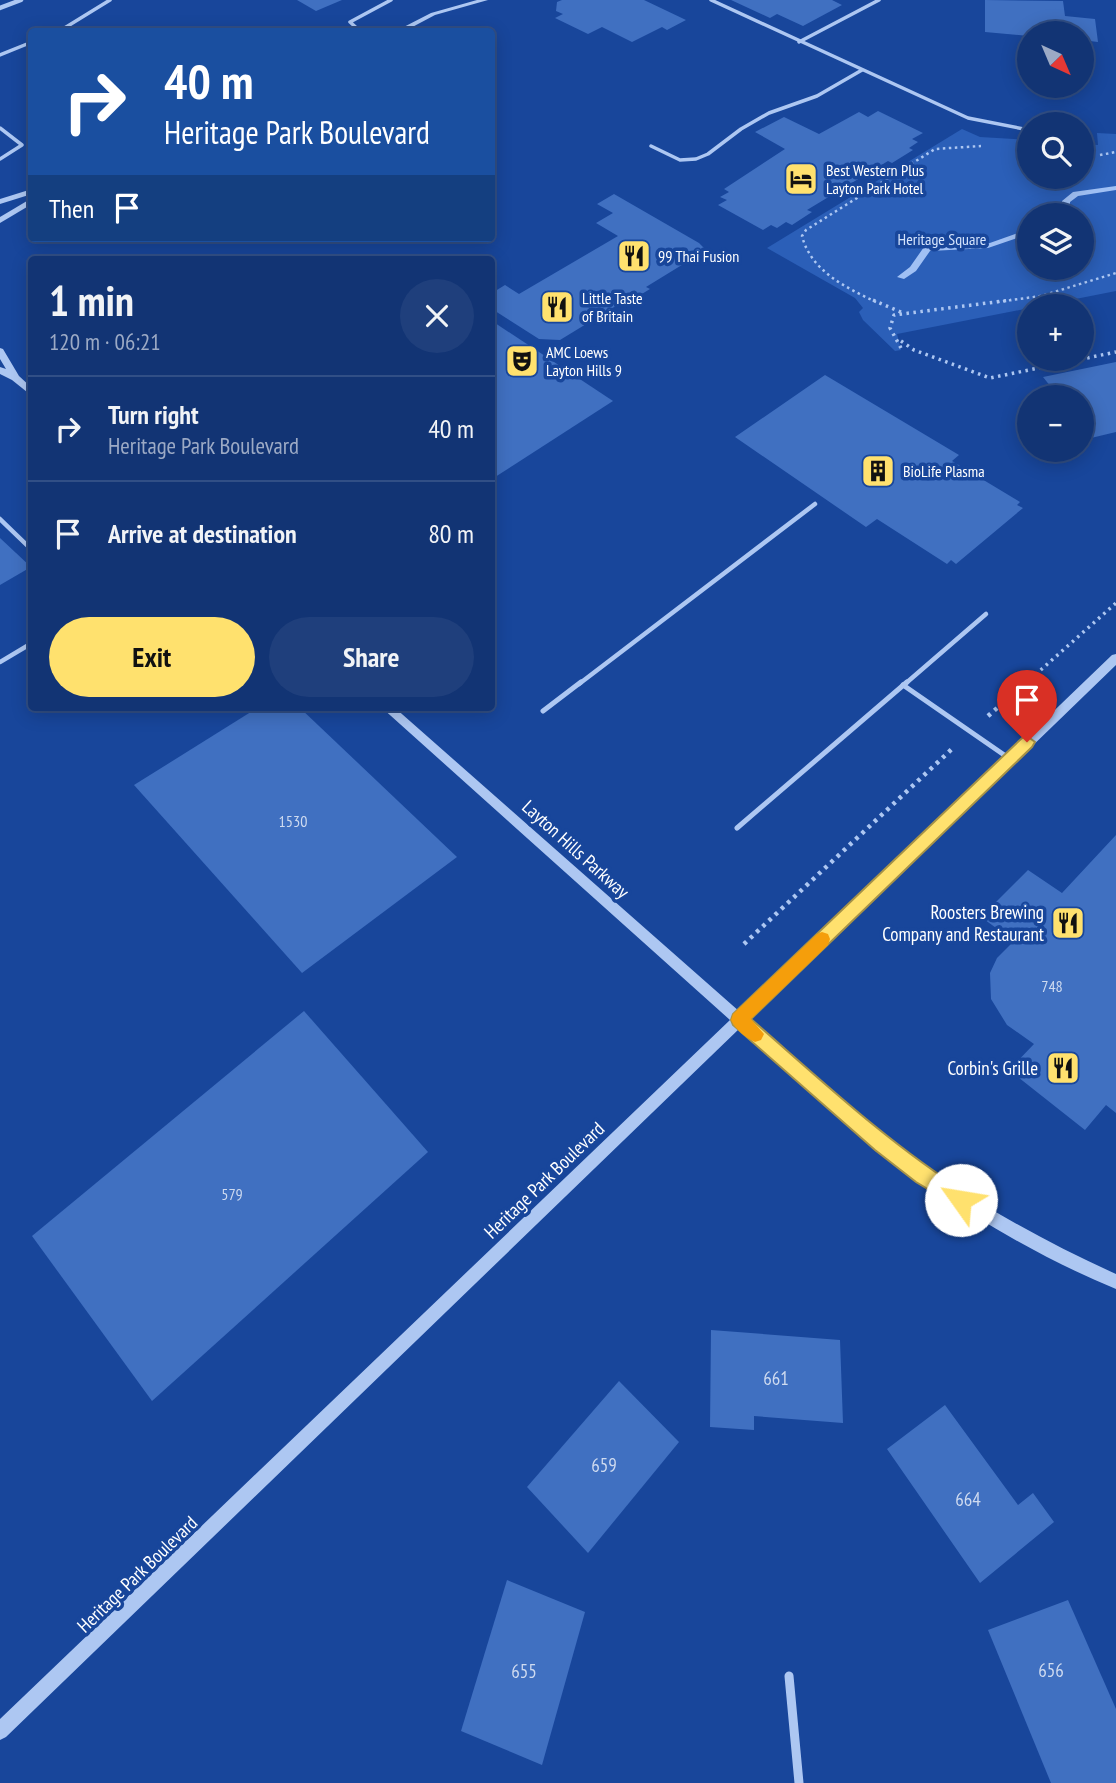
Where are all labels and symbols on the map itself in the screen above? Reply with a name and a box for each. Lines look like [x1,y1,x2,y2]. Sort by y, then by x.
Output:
north arrow [1017,21,1094,98]
hotel icon: Best Western Plus Layton Park Hotel [782,160,820,198]
place label: Best Western Plus Layton Park Hotel [826,160,924,198]
park label: Heritage Square [898,229,986,249]
restaurant icon: 99 Thai Fusion [615,237,653,275]
place label: 99 Thai Fusion [658,246,739,266]
restaurant icon: Little Taste of Britain [538,288,576,326]
place label: Little Taste of Britain [582,288,643,326]
theatre icon: AMC Loews Layton Hills 9 [503,342,541,380]
place label: AMC Loews Layton Hills 9 [546,342,622,380]
building icon: BioLife Plasma [859,452,897,490]
place label: BioLife Plasma [903,461,985,481]
pin [997,670,1057,742]
street label: Layton Hills Parkway [518,795,635,904]
house number: 1530 [279,811,307,831]
place label: Roosters Brewing Company and Restaurant [882,900,1045,946]
restaurant icon: Roosters Brewing Company and Restaurant [1049,904,1087,942]
house number: 748 [1041,976,1063,996]
restaurant icon: Corbin's Grille [1044,1049,1082,1087]
place label: Corbin's Grille [947,1056,1038,1080]
street label: Heritage Park Boulevard [479,1117,609,1243]
position arrow [924,1163,998,1237]
house number: 579 [221,1184,243,1204]
house number: 661 [763,1366,789,1390]
house number: 659 [591,1453,617,1477]
house number: 664 [955,1487,981,1511]
street label: Heritage Park Boulevard [72,1511,202,1637]
house number: 656 [1038,1658,1064,1682]
house number: 655 [511,1659,537,1683]

